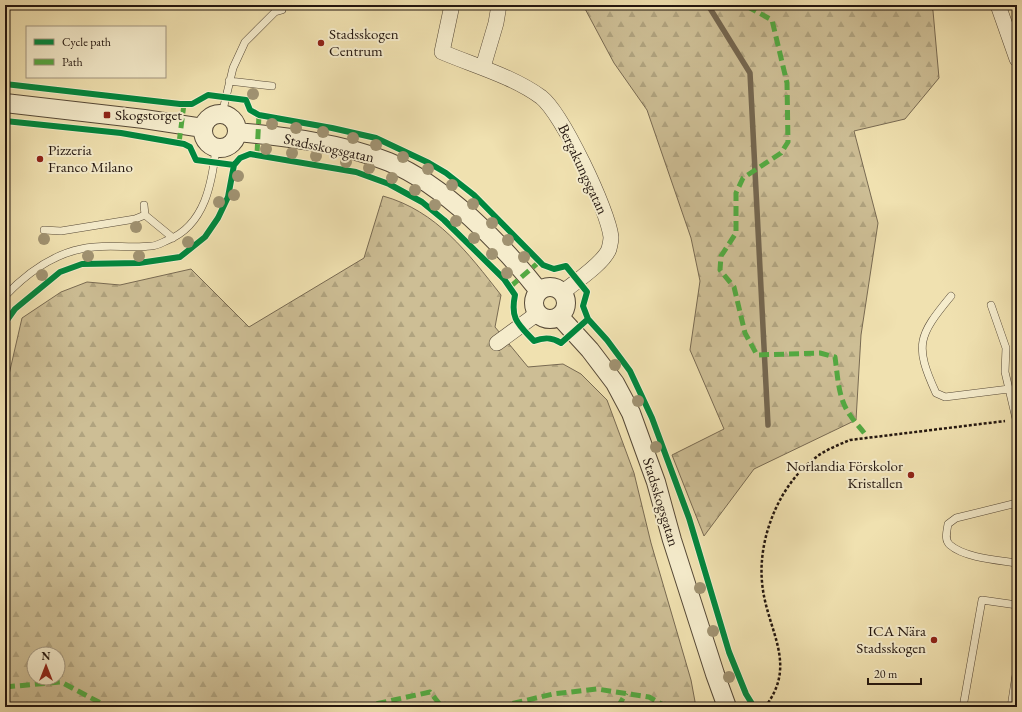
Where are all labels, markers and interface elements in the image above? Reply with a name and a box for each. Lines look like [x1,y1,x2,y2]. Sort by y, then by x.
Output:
place label: Stadsskogen Centrum [329,24,399,60]
legend [26,26,166,78]
text: Cycle path [62,34,111,50]
marker: Stadsskogen Centrum [316,38,326,48]
text: Path [62,54,83,70]
place label: Skogstorget [115,105,182,124]
marker: Skogstorget [102,110,112,120]
street label: Bergakungsgatan [554,121,613,217]
street label: Stadsskogsgatan [282,129,376,166]
place label: Pizzeria Franco Milano [48,140,133,176]
marker: Pizzeria Franco Milano [35,154,45,164]
street label: Stadsskogsgatan [639,455,684,549]
place label: Norlandia Förskolor Kristallen [786,456,903,492]
marker: Norlandia Förskolor Kristallen [906,470,916,480]
place label: ICA Nära Stadsskogen [856,621,926,657]
marker: ICA Nära Stadsskogen [929,635,939,645]
north arrow [26,646,66,686]
text: N [42,649,51,663]
scale bar [868,660,921,686]
text: 20 m [874,666,898,682]

